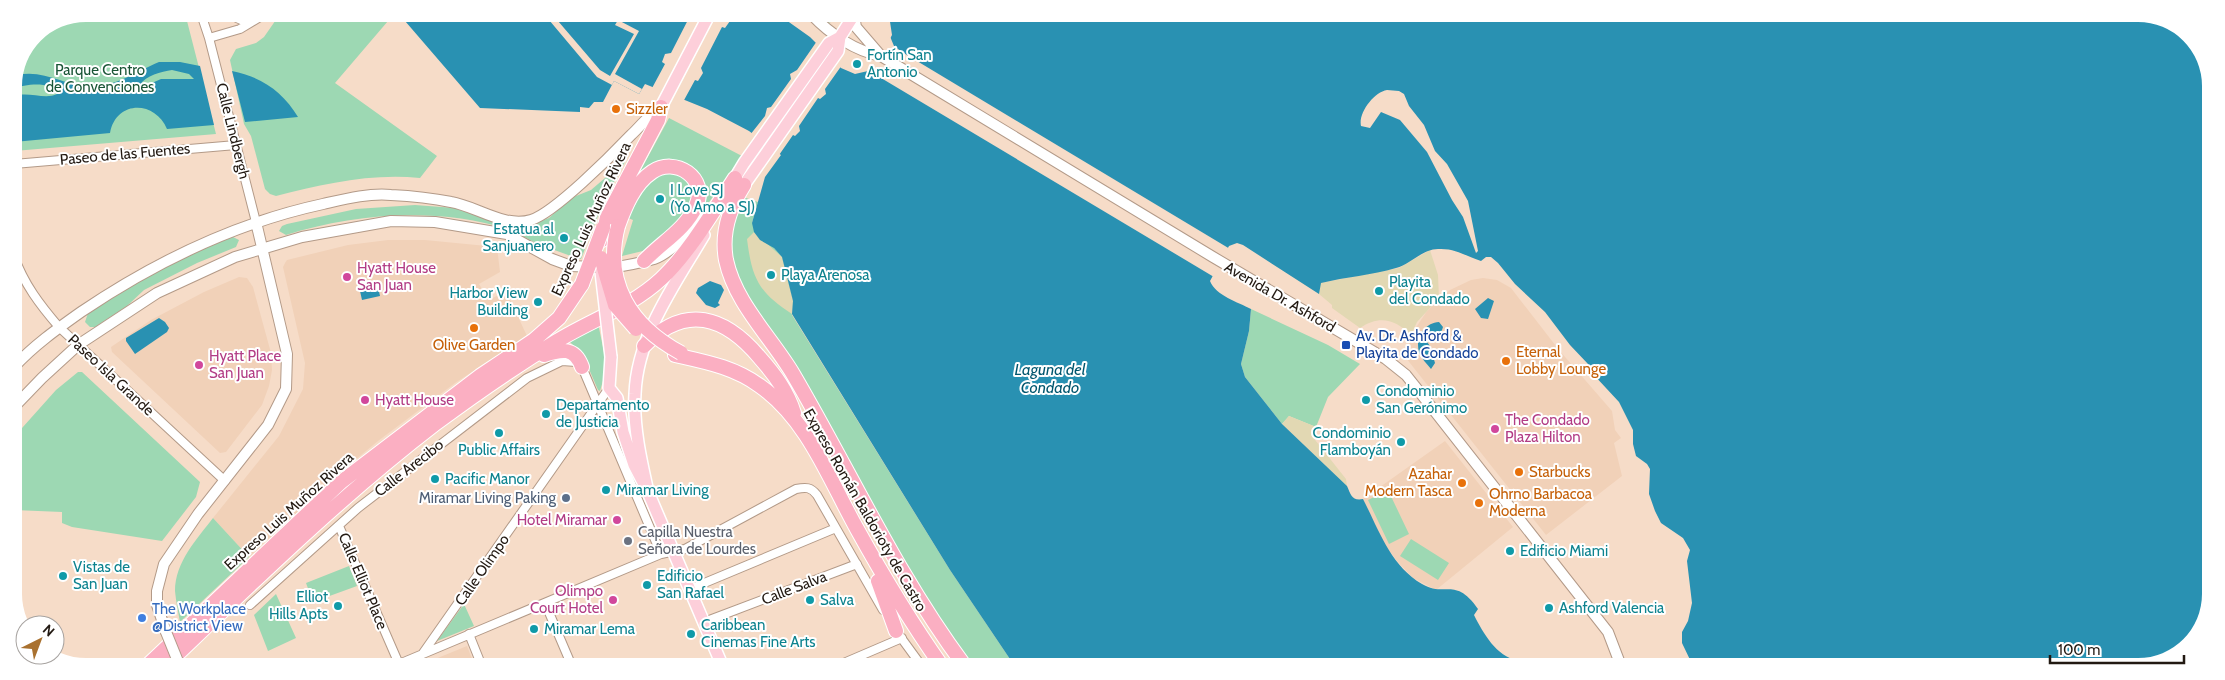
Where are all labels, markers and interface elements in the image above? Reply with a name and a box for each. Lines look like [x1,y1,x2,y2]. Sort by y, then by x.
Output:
place label: Fortín San Antonio [867,46,932,81]
marker: Fortín San Antonio [851,58,863,70]
park label: Parque Centro de Convenciones [46,61,154,96]
street label: Calle Lindbergh [212,81,254,181]
place label: Sizzler [626,100,668,118]
marker: Sizzler [610,103,622,115]
street label: Paseo de las Fuentes [59,139,191,169]
street label: Expreso Luis Muñoz Rivera [547,139,635,299]
place label: I Love SJ (Yo Amo a SJ) [670,181,755,216]
marker: I Love SJ (Yo Amo a SJ) [654,193,666,205]
place label: Estatua al Sanjuanero [483,220,554,255]
marker: Estatua al Sanjuanero [558,232,570,244]
street label: Avenida Dr. Ashford [1221,258,1339,336]
place label: Hyatt House San Juan [357,259,436,294]
place label: Playa Arenosa [781,266,870,284]
marker: Playa Arenosa [765,269,777,281]
marker: Hyatt House San Juan [341,271,353,283]
place label: Playita del Condado [1389,273,1470,308]
place label: Harbor View Building [449,284,529,319]
marker: Playita del Condado [1373,285,1385,297]
marker: Harbor View Building [532,296,544,308]
marker: Olive Garden [468,322,480,334]
place label: Av. Dr. Ashford & Playita de Condado [1356,327,1478,362]
street label: Paseo Isla Grande [64,330,158,420]
place label: Olive Garden [433,336,515,354]
marker: Av. Dr. Ashford & Playita de Condado [1340,339,1352,351]
place label: Eternal Lobby Lounge [1516,343,1606,378]
place label: Hyatt Place San Juan [209,347,281,382]
marker: Eternal Lobby Lounge [1500,355,1512,367]
marker: Hyatt Place San Juan [193,359,205,371]
water label: Laguna del Condado [1015,360,1086,397]
place label: Condominio San Gerónimo [1376,382,1467,417]
place label: Hyatt House [375,391,454,409]
marker: Hyatt House [359,394,371,406]
marker: Condominio San Gerónimo [1360,394,1372,406]
place label: Departamento de Justicia [556,396,649,431]
street label: Expreso Román Baldorioty de Castro [799,405,931,615]
marker: Departamento de Justicia [540,408,552,420]
place label: The Condado Plaza Hilton [1505,411,1590,446]
marker: The Condado Plaza Hilton [1489,423,1501,435]
place label: Condominio Flamboyán [1313,424,1391,459]
marker: Public Affairs [493,427,505,439]
street label: Calle Arecibo [371,436,447,500]
marker: Condominio Flamboyán [1395,436,1407,448]
place label: Public Affairs [458,441,540,459]
street label: Expreso Luis Muñoz Rivera [221,448,358,574]
place label: Starbucks [1529,463,1590,481]
place label: Azahar Modern Tasca [1365,465,1453,500]
marker: Starbucks [1513,466,1525,478]
place label: Pacific Manor [445,470,530,488]
marker: Pacific Manor [429,473,441,485]
marker: Azahar Modern Tasca [1456,477,1468,489]
place label: Miramar Living [616,481,709,499]
marker: Miramar Living [600,484,612,496]
place label: Ohrno Barbacoa Moderna [1489,485,1593,520]
place label: Miramar Living Paking [419,489,557,507]
marker: Miramar Living Paking [560,492,572,504]
marker: Ohrno Barbacoa Moderna [1473,497,1485,509]
place label: Hotel Miramar [517,511,607,529]
marker: Hotel Miramar [611,514,623,526]
place label: Capilla Nuestra Señora de Lourdes [638,523,756,558]
street label: Calle Elliot Place [335,530,392,632]
street label: Calle Olimpo [451,531,513,609]
marker: Capilla Nuestra Señora de Lourdes [622,535,634,547]
place label: Edificio Miami [1520,542,1608,560]
marker: Edificio Miami [1504,545,1516,557]
place label: Vistas de San Juan [73,558,130,593]
place label: Edificio San Rafael [657,567,725,602]
street label: Calle Salva [759,567,830,609]
marker: Vistas de San Juan [57,570,69,582]
marker: Edificio San Rafael [641,579,653,591]
place label: Olimpo Court Hotel [530,582,603,617]
place label: Elliot Hills Apts [269,588,328,623]
place label: Salva [820,591,855,609]
marker: Olimpo Court Hotel [607,594,619,606]
marker: Salva [804,594,816,606]
place label: Ashford Valencia [1559,599,1665,617]
place label: The Workplace @District View [152,600,246,635]
marker: Elliot Hills Apts [332,600,344,612]
marker: Ashford Valencia [1543,602,1555,614]
marker: The Workplace @District View [136,612,148,624]
north arrow [15,615,65,665]
place label: Caribbean Cinemas Fine Arts [701,616,816,651]
text: N [39,620,58,640]
place label: Miramar Lema [544,620,636,638]
marker: Miramar Lema [528,623,540,635]
marker: Caribbean Cinemas Fine Arts [685,628,697,640]
scale bar [2050,632,2184,664]
text: 100 m [2058,641,2100,659]

